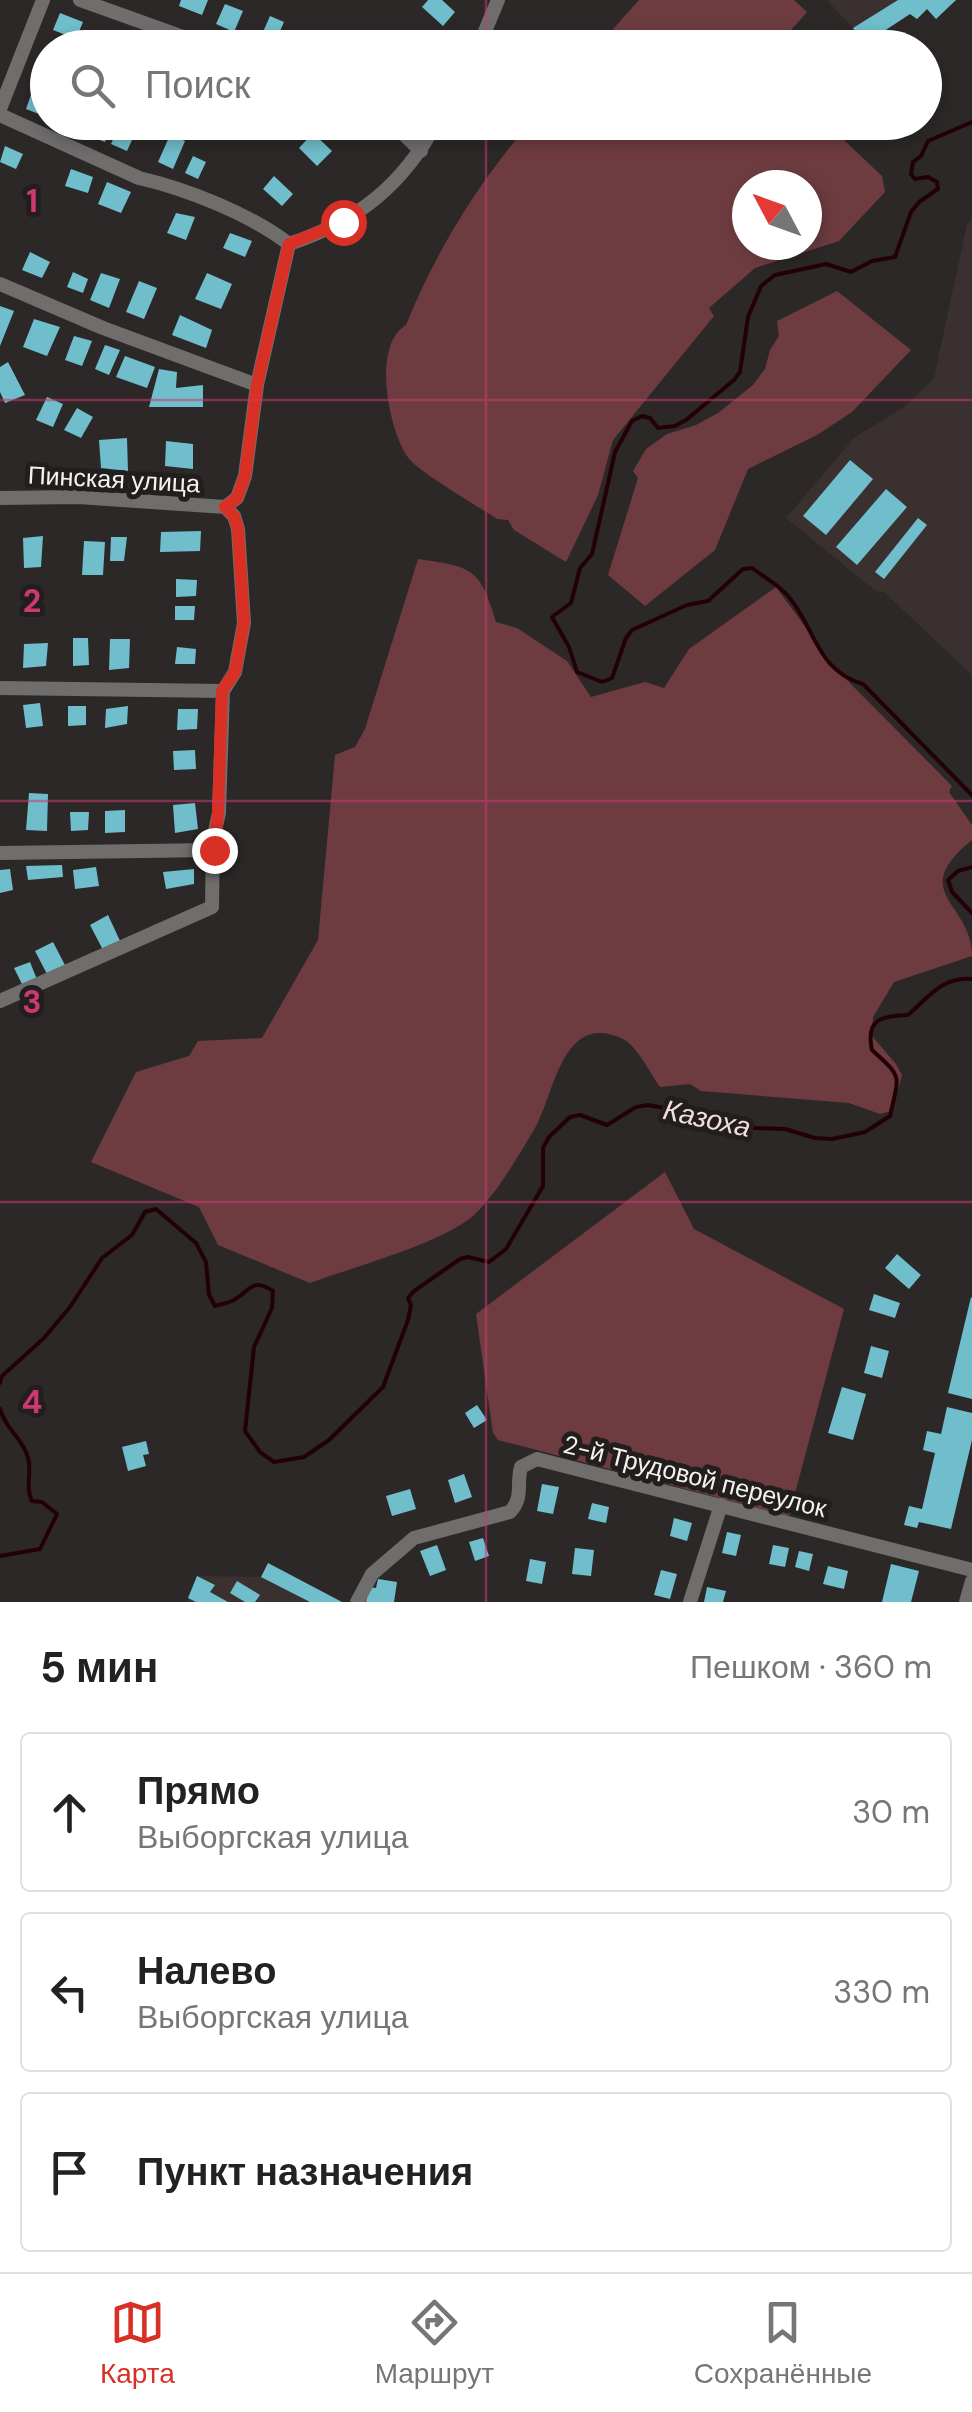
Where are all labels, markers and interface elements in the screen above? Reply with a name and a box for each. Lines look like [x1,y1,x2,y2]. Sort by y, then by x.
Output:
search box [30,30,942,140]
icon: search [65,58,120,113]
text: Поиск [145,60,250,110]
north arrow [732,170,822,260]
text: 1 [26,180,38,222]
route start [321,200,367,246]
street label: Пинская улица [27,459,201,500]
text: 2 [23,580,41,622]
route end [192,828,238,874]
text: 3 [22,981,42,1023]
water label: Казоха [660,1091,754,1146]
text: 4 [22,1381,42,1423]
street label: 2-й Трудовой переулок [560,1428,831,1525]
text: 5 мин [40,1640,158,1695]
text: Пешком · 360 m [690,1646,932,1688]
text: Прямо [137,1766,260,1816]
icon: ahead [42,1785,97,1840]
text: 30 m [852,1791,930,1833]
text: Выборгская улица [137,1816,409,1858]
text: Налево [137,1946,276,1996]
icon: left [42,1965,97,2020]
text: 330 m [833,1971,930,2013]
text: Выборгская улица [137,1996,409,2038]
icon: arrive [42,2145,97,2200]
text: Пункт назначения [137,2147,473,2197]
tab: Карта [100,2295,175,2392]
tab: Маршрут [375,2295,494,2392]
tab: Сохранённые [694,2295,872,2392]

